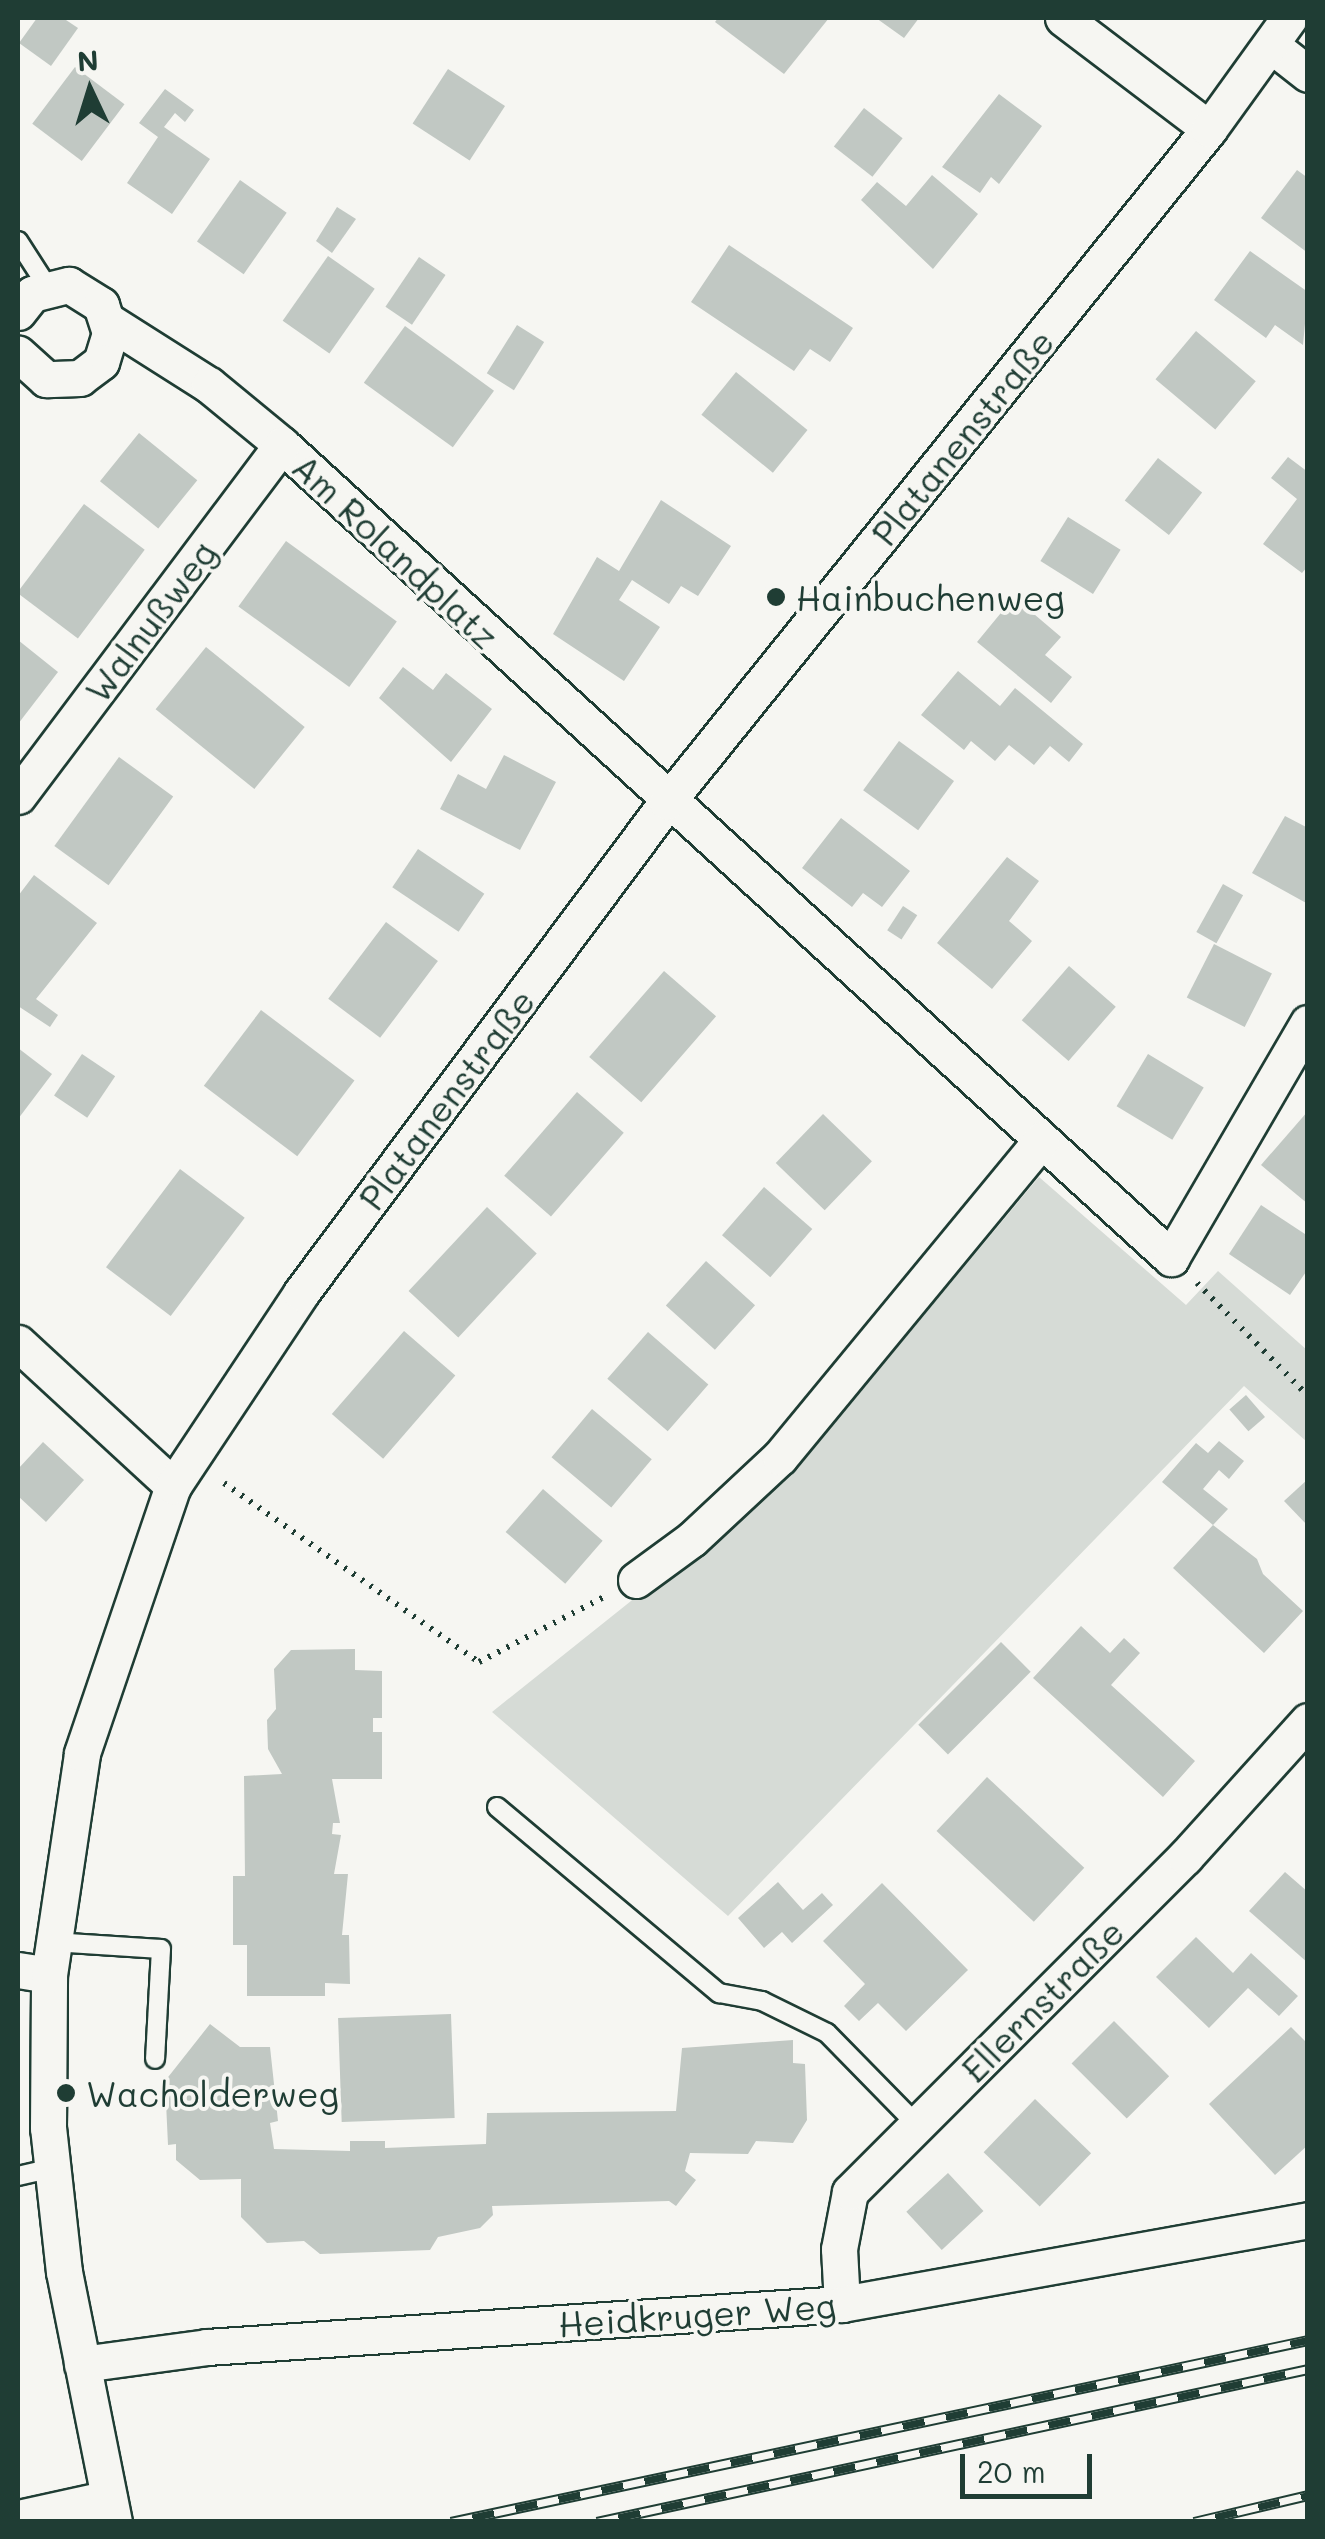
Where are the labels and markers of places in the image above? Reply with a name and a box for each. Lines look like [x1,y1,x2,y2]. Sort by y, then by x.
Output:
place label: Hainbuchenweg [796,576,1065,618]
marker: Hainbuchenweg [765,586,787,608]
place label: Wacholderweg [86,2072,339,2114]
marker: Wacholderweg [55,2082,77,2104]

